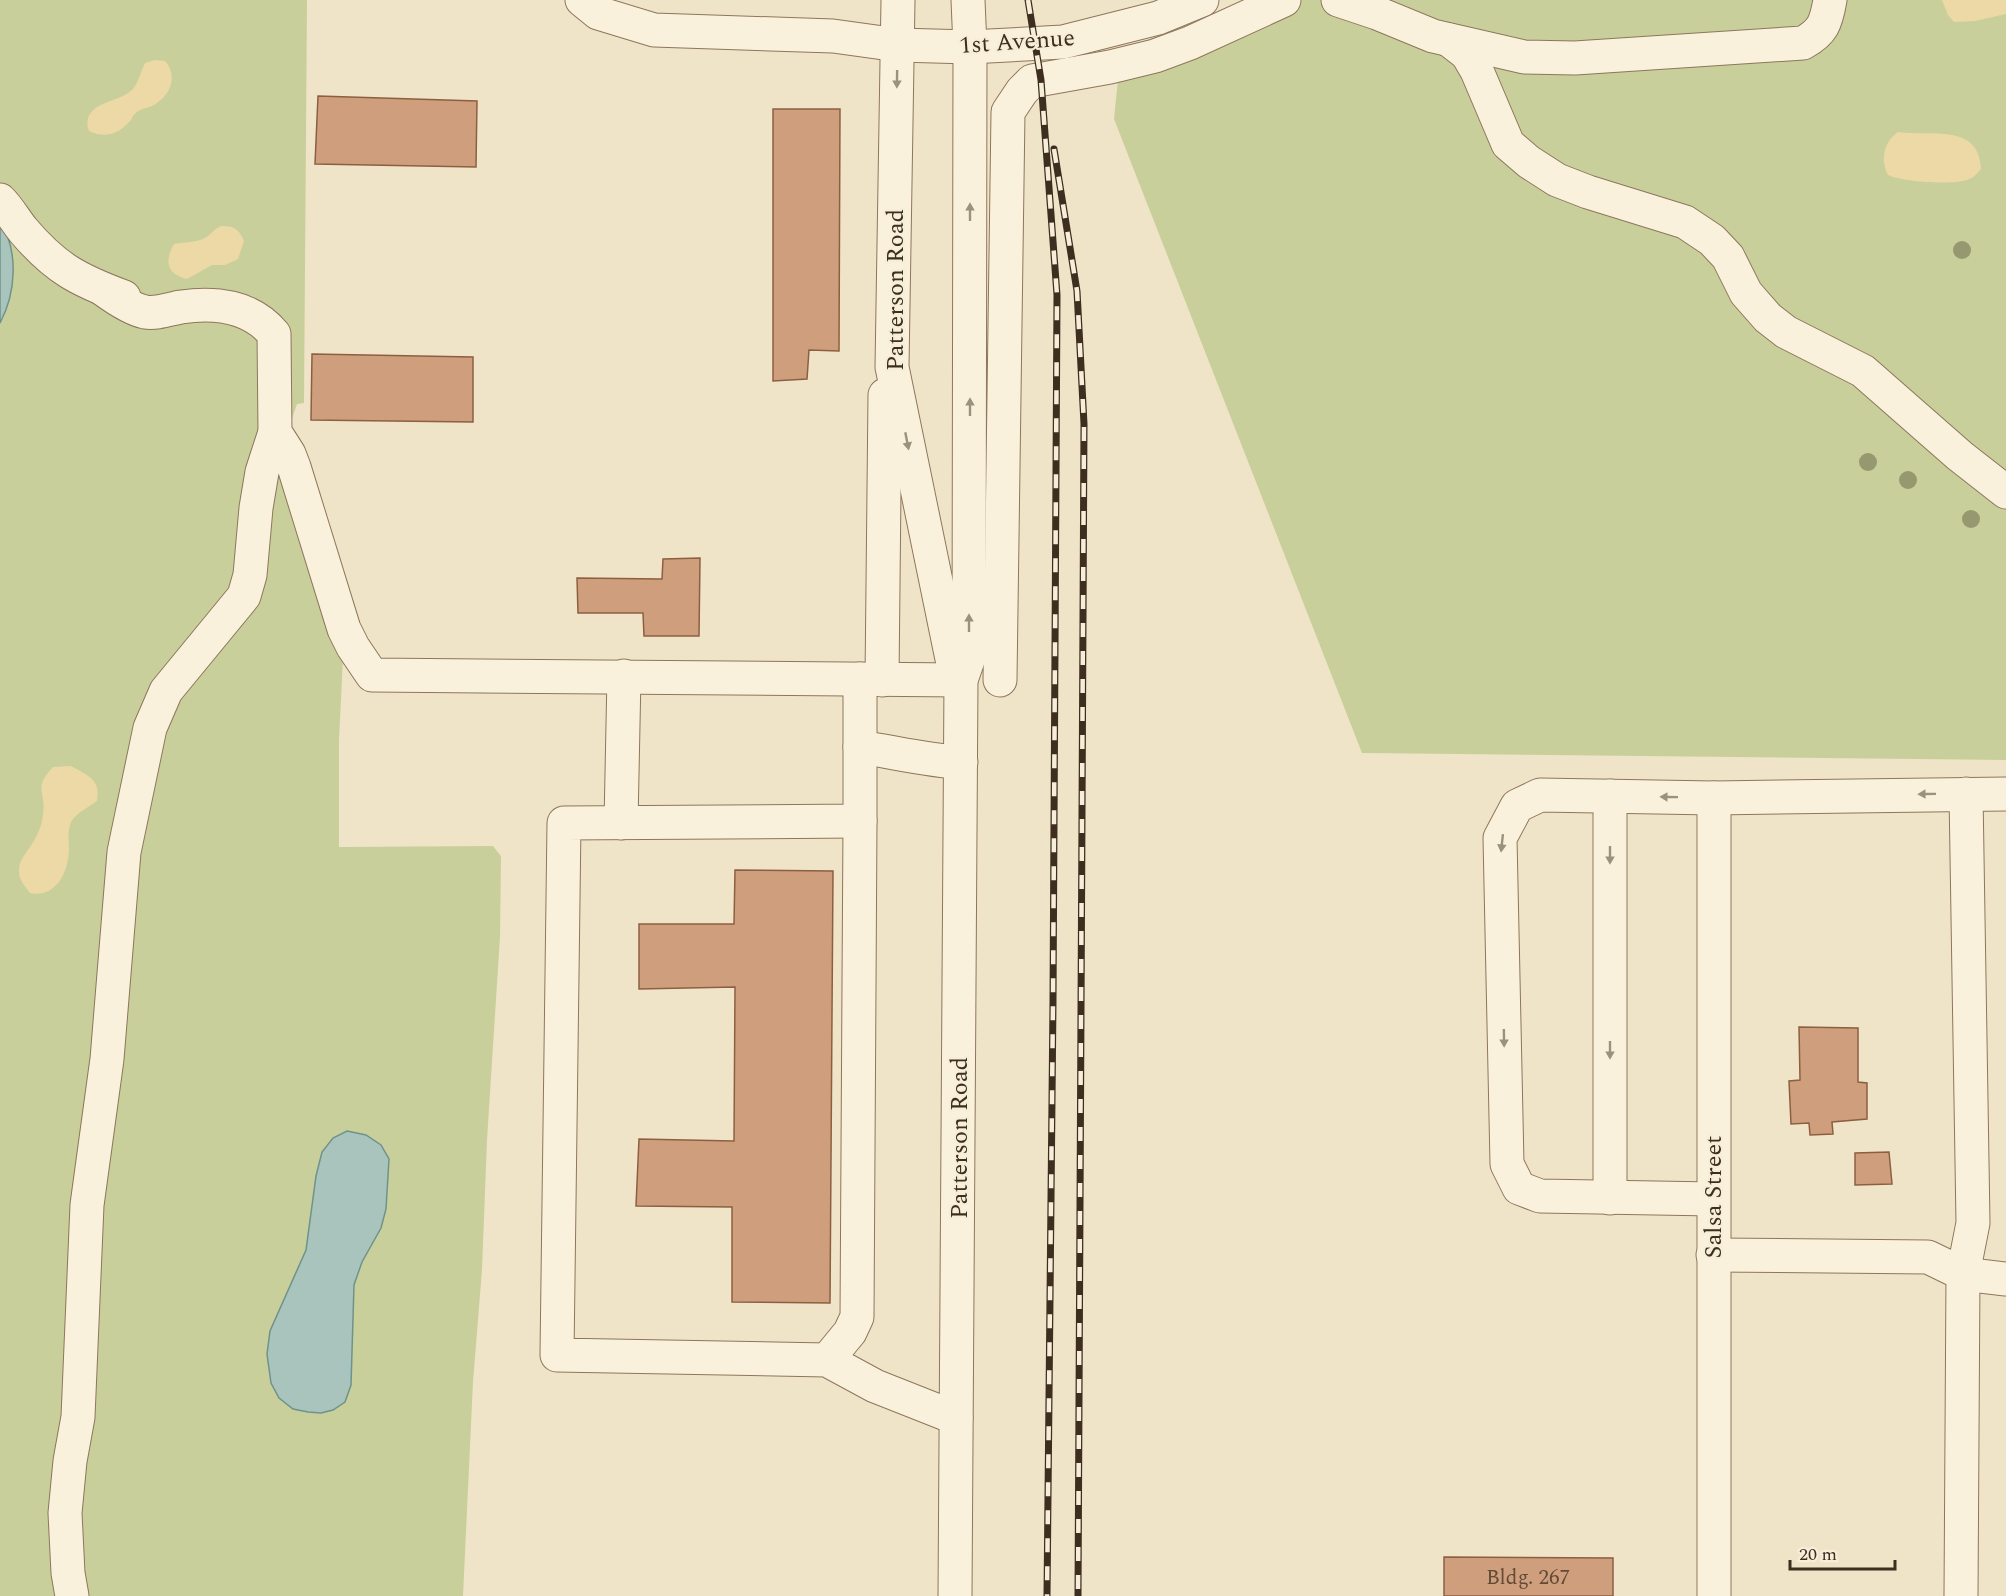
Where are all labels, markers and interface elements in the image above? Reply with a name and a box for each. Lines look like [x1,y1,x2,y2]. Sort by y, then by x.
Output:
street label: 1st Avenue [958,20,1076,64]
one-way arrow [892,70,902,89]
one-way arrow [965,202,975,221]
street label: Patterson Road [878,209,914,371]
one-way arrow [965,397,975,416]
one-way arrow [903,432,912,451]
one-way arrow [964,613,974,632]
one-way arrow [1917,790,1936,799]
one-way arrow [1659,792,1678,802]
one-way arrow [1497,834,1507,853]
one-way arrow [1605,845,1615,864]
one-way arrow [1500,1029,1509,1048]
one-way arrow [1605,1040,1615,1059]
street label: Patterson Road [942,1057,978,1219]
street label: Salsa Street [1696,1136,1732,1258]
scale bar [1790,1533,1895,1571]
text: 20 m [1799,1541,1837,1568]
house number: Bldg. 267 [1486,1562,1570,1594]

